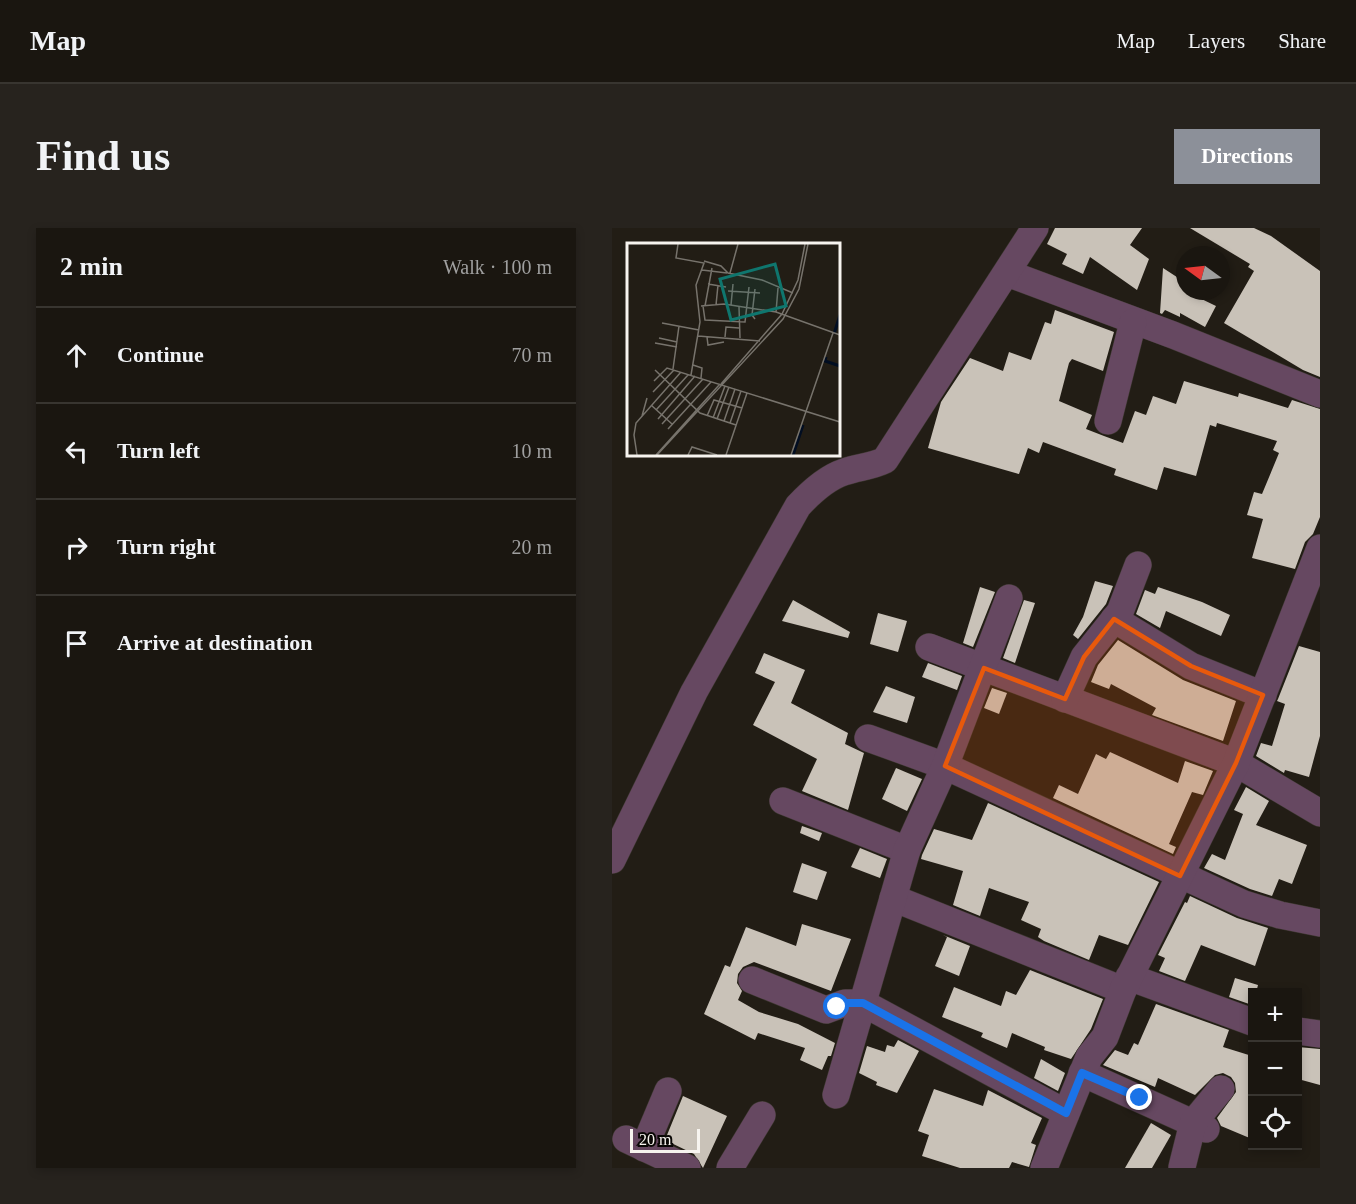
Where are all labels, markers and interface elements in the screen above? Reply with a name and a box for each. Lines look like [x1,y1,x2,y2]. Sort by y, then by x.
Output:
text: Map [30,25,86,56]
text: Map [1117,29,1155,53]
text: Layers [1188,29,1245,53]
text: Share [1278,29,1326,53]
button: Directions [1174,129,1320,184]
text: Find us [36,133,170,179]
inset map [627,243,840,456]
north arrow [1176,246,1230,300]
text: 2 min [60,252,123,281]
text: Walk · 100 m [443,256,552,278]
icon: ahead [60,339,93,372]
text: Continue [117,342,204,367]
text: 70 m [511,344,552,366]
icon: left [60,435,93,468]
text: Turn left [117,438,200,463]
text: 10 m [511,440,552,462]
icon: right [60,531,93,564]
text: Turn right [117,534,216,559]
text: 20 m [511,536,552,558]
icon: arrive [60,627,93,660]
text: Arrive at destination [117,630,313,655]
map controls [1248,988,1302,1150]
button: + [1248,988,1302,1042]
route start [823,993,849,1019]
button: − [1248,1042,1302,1096]
route end [1126,1084,1152,1110]
button: locate [1248,1096,1302,1150]
scale bar [630,1126,700,1154]
text: 20 m [639,1131,671,1148]

